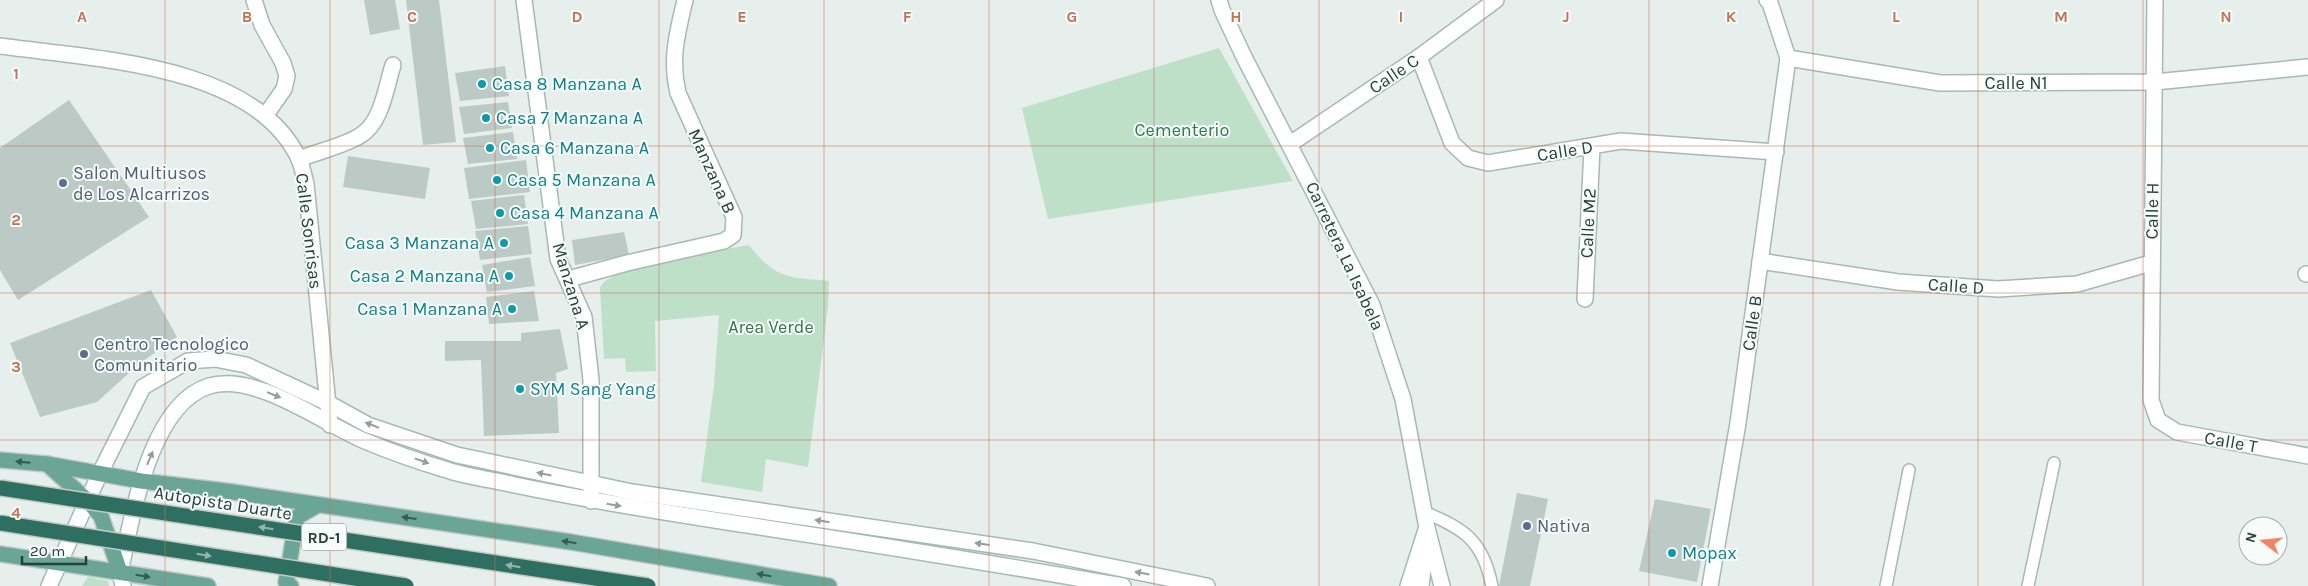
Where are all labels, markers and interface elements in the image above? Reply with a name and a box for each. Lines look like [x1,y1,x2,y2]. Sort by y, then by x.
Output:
text: A [77,7,87,26]
text: B [242,7,252,26]
text: C [407,7,417,26]
text: D [572,7,583,26]
text: E [737,7,747,26]
text: F [903,7,912,26]
text: G [1067,7,1077,26]
text: H [1230,7,1242,26]
text: I [1399,7,1403,26]
text: J [1562,7,1570,26]
text: K [1726,7,1737,26]
text: L [1892,7,1900,26]
text: M [2054,7,2068,26]
text: N [2220,7,2232,26]
street label: Calle C [1365,49,1423,99]
text: 1 [13,64,19,83]
street label: Calle N1 [1985,72,2047,94]
place label: Casa 8 Manzana A [492,73,642,95]
marker: Casa 8 Manzana A [476,78,488,90]
place label: Casa 7 Manzana A [496,107,643,129]
marker: Casa 7 Manzana A [480,112,492,124]
park label: Cementerio [1135,119,1229,141]
street label: Manzana B [684,125,740,217]
street label: Calle D [1535,136,1595,166]
place label: Casa 6 Manzana A [500,137,649,159]
marker: Casa 6 Manzana A [484,142,496,154]
place label: Salon Multiusos de Los Alcarrizos [73,162,210,205]
place label: Casa 5 Manzana A [507,169,656,191]
street label: Calle Sonrisas [291,172,327,290]
marker: Casa 5 Manzana A [491,174,503,186]
marker: Salon Multiusos de Los Alcarrizos [57,177,69,189]
street label: Carretera La Isabela [1301,178,1389,334]
street label: Calle H [2141,183,2163,239]
street label: Calle M2 [1575,187,1601,259]
place label: Casa 4 Manzana A [510,202,659,224]
marker: Casa 4 Manzana A [494,207,506,219]
text: 2 [11,210,21,229]
place label: Casa 3 Manzana A [345,232,494,254]
marker: Casa 3 Manzana A [498,237,510,249]
street label: Manzana A [547,240,595,332]
place label: Casa 2 Manzana A [350,265,499,287]
marker: Casa 2 Manzana A [503,270,515,282]
street label: Calle D [1927,273,1985,299]
street label: Calle B [1737,294,1767,352]
place label: Casa 1 Manzana A [357,298,502,320]
marker: Casa 1 Manzana A [506,303,518,315]
park label: Area Verde [728,316,814,338]
place label: Centro Tecnologico Comunitario [94,333,249,376]
marker: Centro Tecnologico Comunitario [78,348,90,360]
text: 3 [11,357,21,376]
place label: SYM Sang Yang [530,378,656,400]
marker: SYM Sang Yang [514,383,526,395]
one-way arrow [266,392,281,399]
one-way arrow [365,421,379,429]
street label: Calle T [2203,427,2259,457]
one-way arrow [147,451,155,465]
one-way arrow [15,458,31,466]
one-way arrow [414,458,429,465]
one-way arrow [537,470,552,478]
street label: Autopista Duarte [152,481,294,525]
one-way arrow [606,501,622,509]
text: 4 [11,503,21,522]
one-way arrow [400,514,416,522]
place label: Nativa [1537,515,1590,537]
north arrow [2238,516,2288,566]
one-way arrow [813,517,829,525]
marker: Nativa [1521,520,1533,532]
one-way arrow [258,524,274,532]
road number: RD-1 [302,524,346,550]
text: N [2241,530,2261,545]
scale bar [22,534,86,566]
one-way arrow [561,537,577,545]
one-way arrow [974,539,990,547]
text: 20 m [30,542,65,560]
place label: Mopax [1682,542,1737,564]
marker: Mopax [1666,547,1678,559]
one-way arrow [196,551,212,559]
one-way arrow [505,561,521,569]
one-way arrow [1135,569,1150,577]
one-way arrow [756,570,772,578]
one-way arrow [135,572,151,580]

